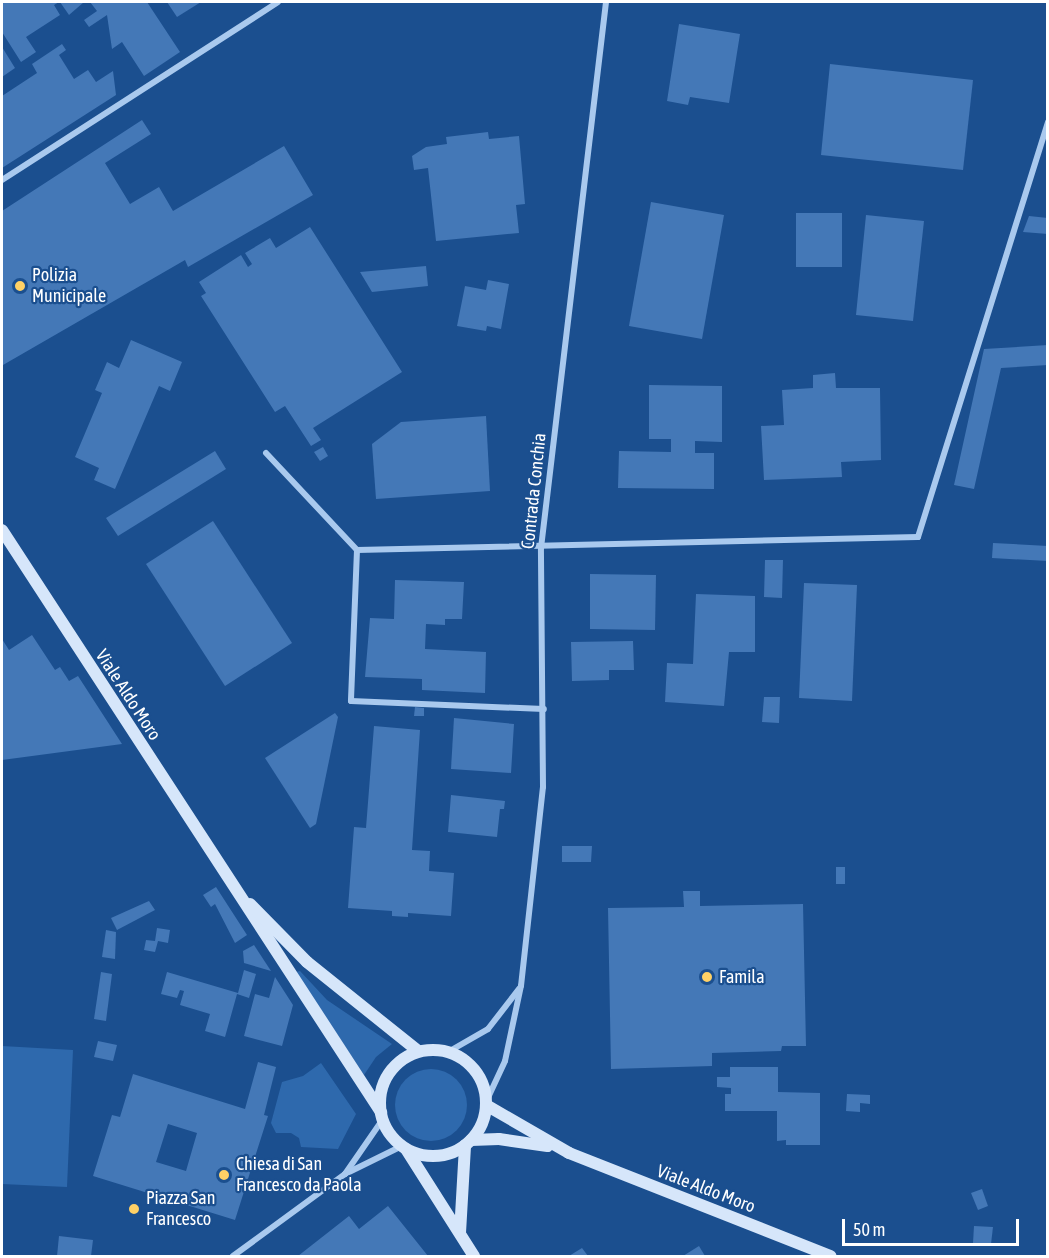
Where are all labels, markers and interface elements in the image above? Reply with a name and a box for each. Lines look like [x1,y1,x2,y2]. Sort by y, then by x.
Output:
place label: Polizia Municipale [32,265,106,308]
marker: Polizia Municipale [13,279,27,293]
street label: Contrada Conchia [517,432,551,550]
street label: Viale Aldo Moro [91,646,165,744]
place label: Famila [719,966,765,988]
marker: Famila [700,970,714,984]
place label: Chiesa di San Francesco da Paola [236,1154,362,1196]
street label: Viale Aldo Moro [654,1160,758,1218]
marker: Chiesa di San Francesco da Paola [217,1168,231,1182]
place label: Piazza San Francesco [146,1188,215,1230]
marker: Piazza San Francesco [127,1202,141,1216]
scale bar [845,1207,1022,1245]
text: 50 m [853,1219,885,1240]

